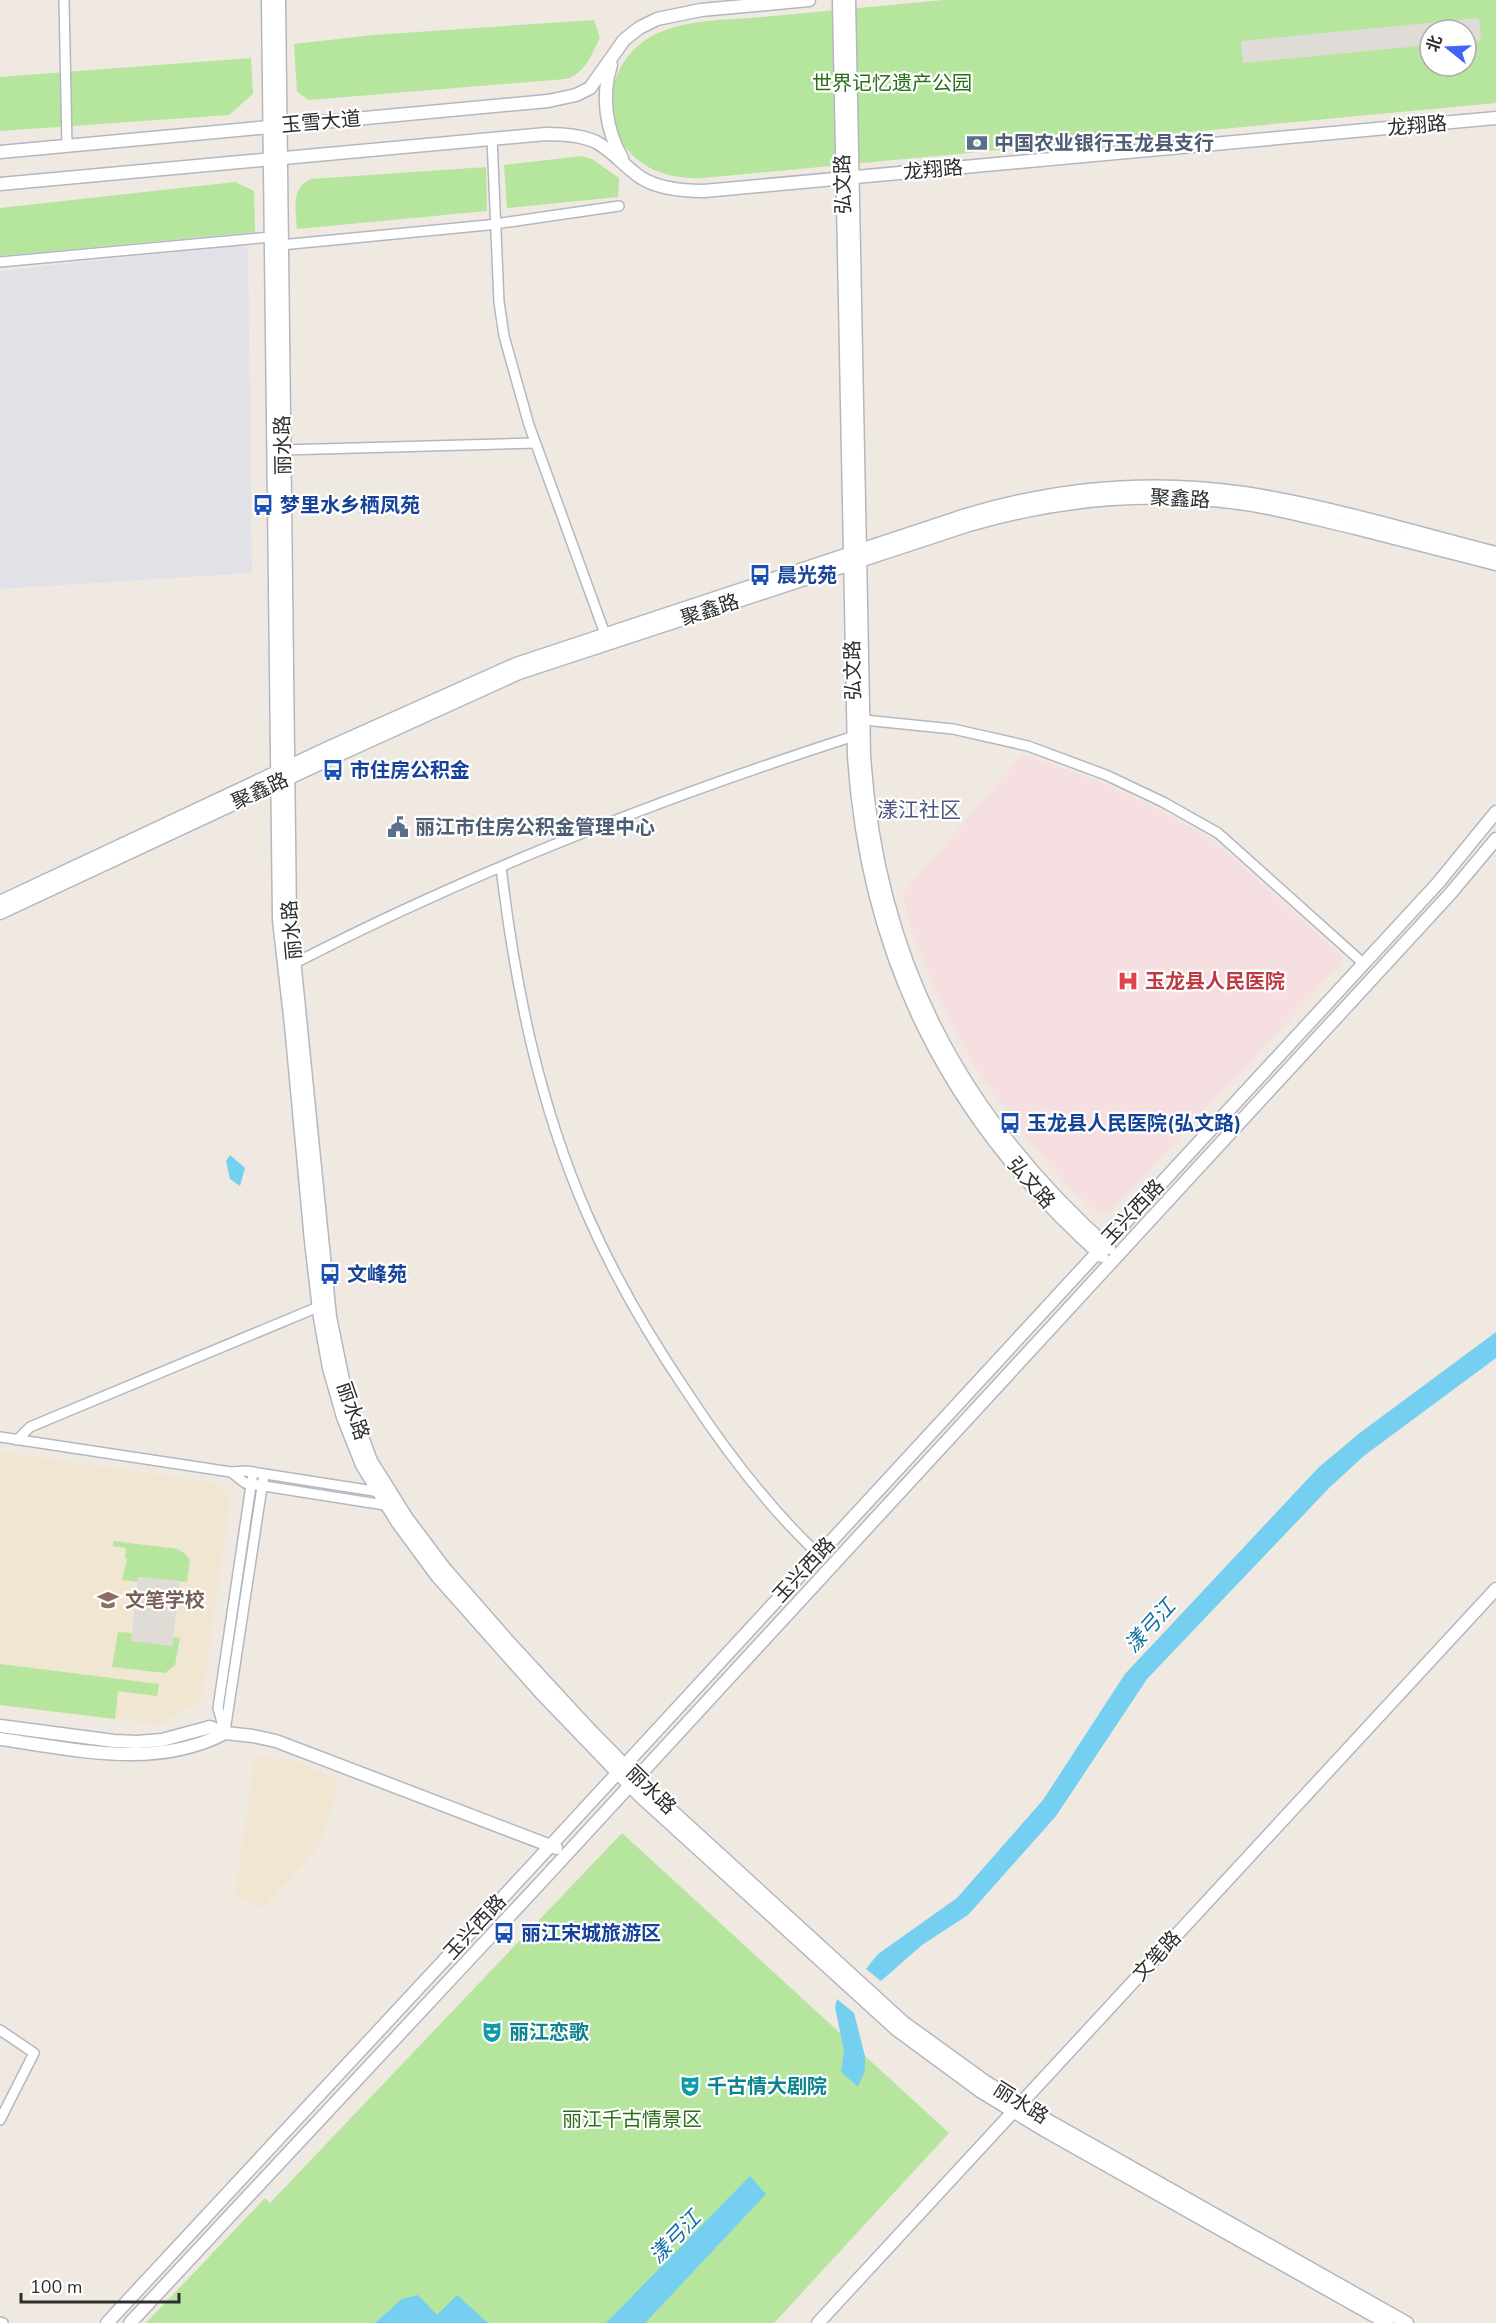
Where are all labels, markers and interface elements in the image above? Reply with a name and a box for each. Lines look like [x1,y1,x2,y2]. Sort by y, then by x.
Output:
north arrow [1418,18,1478,78]
text: 北 [1422,33,1448,55]
park label: 世界记忆遗产公园 [812,70,972,97]
street label: 玉雪大道 [280,105,362,139]
street label: 龙翔路 [1386,110,1448,142]
place label: 中国农业银行玉龙县支行 [994,130,1214,157]
bank icon: 中国农业银行玉龙县支行 [965,131,989,155]
street label: 弘文路 [829,154,857,214]
street label: 龙翔路 [902,154,964,186]
street label: 丽水路 [269,415,297,475]
street label: 聚鑫路 [1149,484,1211,514]
place label: 梦里水乡栖凤苑 [280,492,420,519]
bus stop icon: 梦里水乡栖凤苑 [251,493,275,517]
place label: 晨光苑 [777,562,837,589]
bus stop icon: 晨光苑 [748,563,772,587]
street label: 聚鑫路 [677,588,743,632]
street label: 弘文路 [839,640,867,700]
place label: 市住房公积金 [350,757,470,784]
bus stop icon: 市住房公积金 [321,758,345,782]
street label: 聚鑫路 [227,766,293,816]
district label: 漾江社区 [877,796,961,824]
place label: 丽江市住房公积金管理中心 [415,814,655,841]
public building icon: 丽江市住房公积金管理中心 [386,815,410,839]
street label: 丽水路 [276,899,308,961]
place label: 玉龙县人民医院 [1145,968,1285,995]
hospital icon: 玉龙县人民医院 [1116,969,1140,993]
place label: 玉龙县人民医院(弘文路) [1027,1110,1241,1137]
bus stop icon: 玉龙县人民医院(弘文路) [998,1111,1022,1135]
street label: 弘文路 [1001,1152,1061,1214]
street label: 玉兴西路 [1096,1174,1170,1250]
place label: 文峰苑 [347,1261,407,1288]
bus stop icon: 文峰苑 [318,1262,342,1286]
street label: 丽水路 [330,1378,376,1444]
street label: 玉兴西路 [767,1532,841,1608]
place label: 文笔学校 [125,1587,205,1614]
school or university icon: 文笔学校 [96,1588,120,1612]
water label: 漾弓江 [1119,1592,1183,1659]
street label: 丽水路 [620,1759,682,1821]
street label: 玉兴西路 [438,1889,512,1965]
place label: 丽江宋城旅游区 [521,1920,661,1947]
bus stop icon: 丽江宋城旅游区 [492,1921,516,1945]
street label: 文笔路 [1127,1925,1187,1987]
place label: 丽江恋歌 [509,2019,589,2046]
theatre icon: 丽江恋歌 [480,2020,504,2044]
place label: 千古情大剧院 [707,2073,827,2100]
theatre icon: 千古情大剧院 [678,2074,702,2098]
street label: 丽水路 [988,2076,1054,2130]
park label: 丽江千古情景区 [562,2106,702,2133]
water label: 漾弓江 [643,2203,708,2269]
scale bar [21,2266,178,2304]
text: 100 m [30,2275,82,2299]

